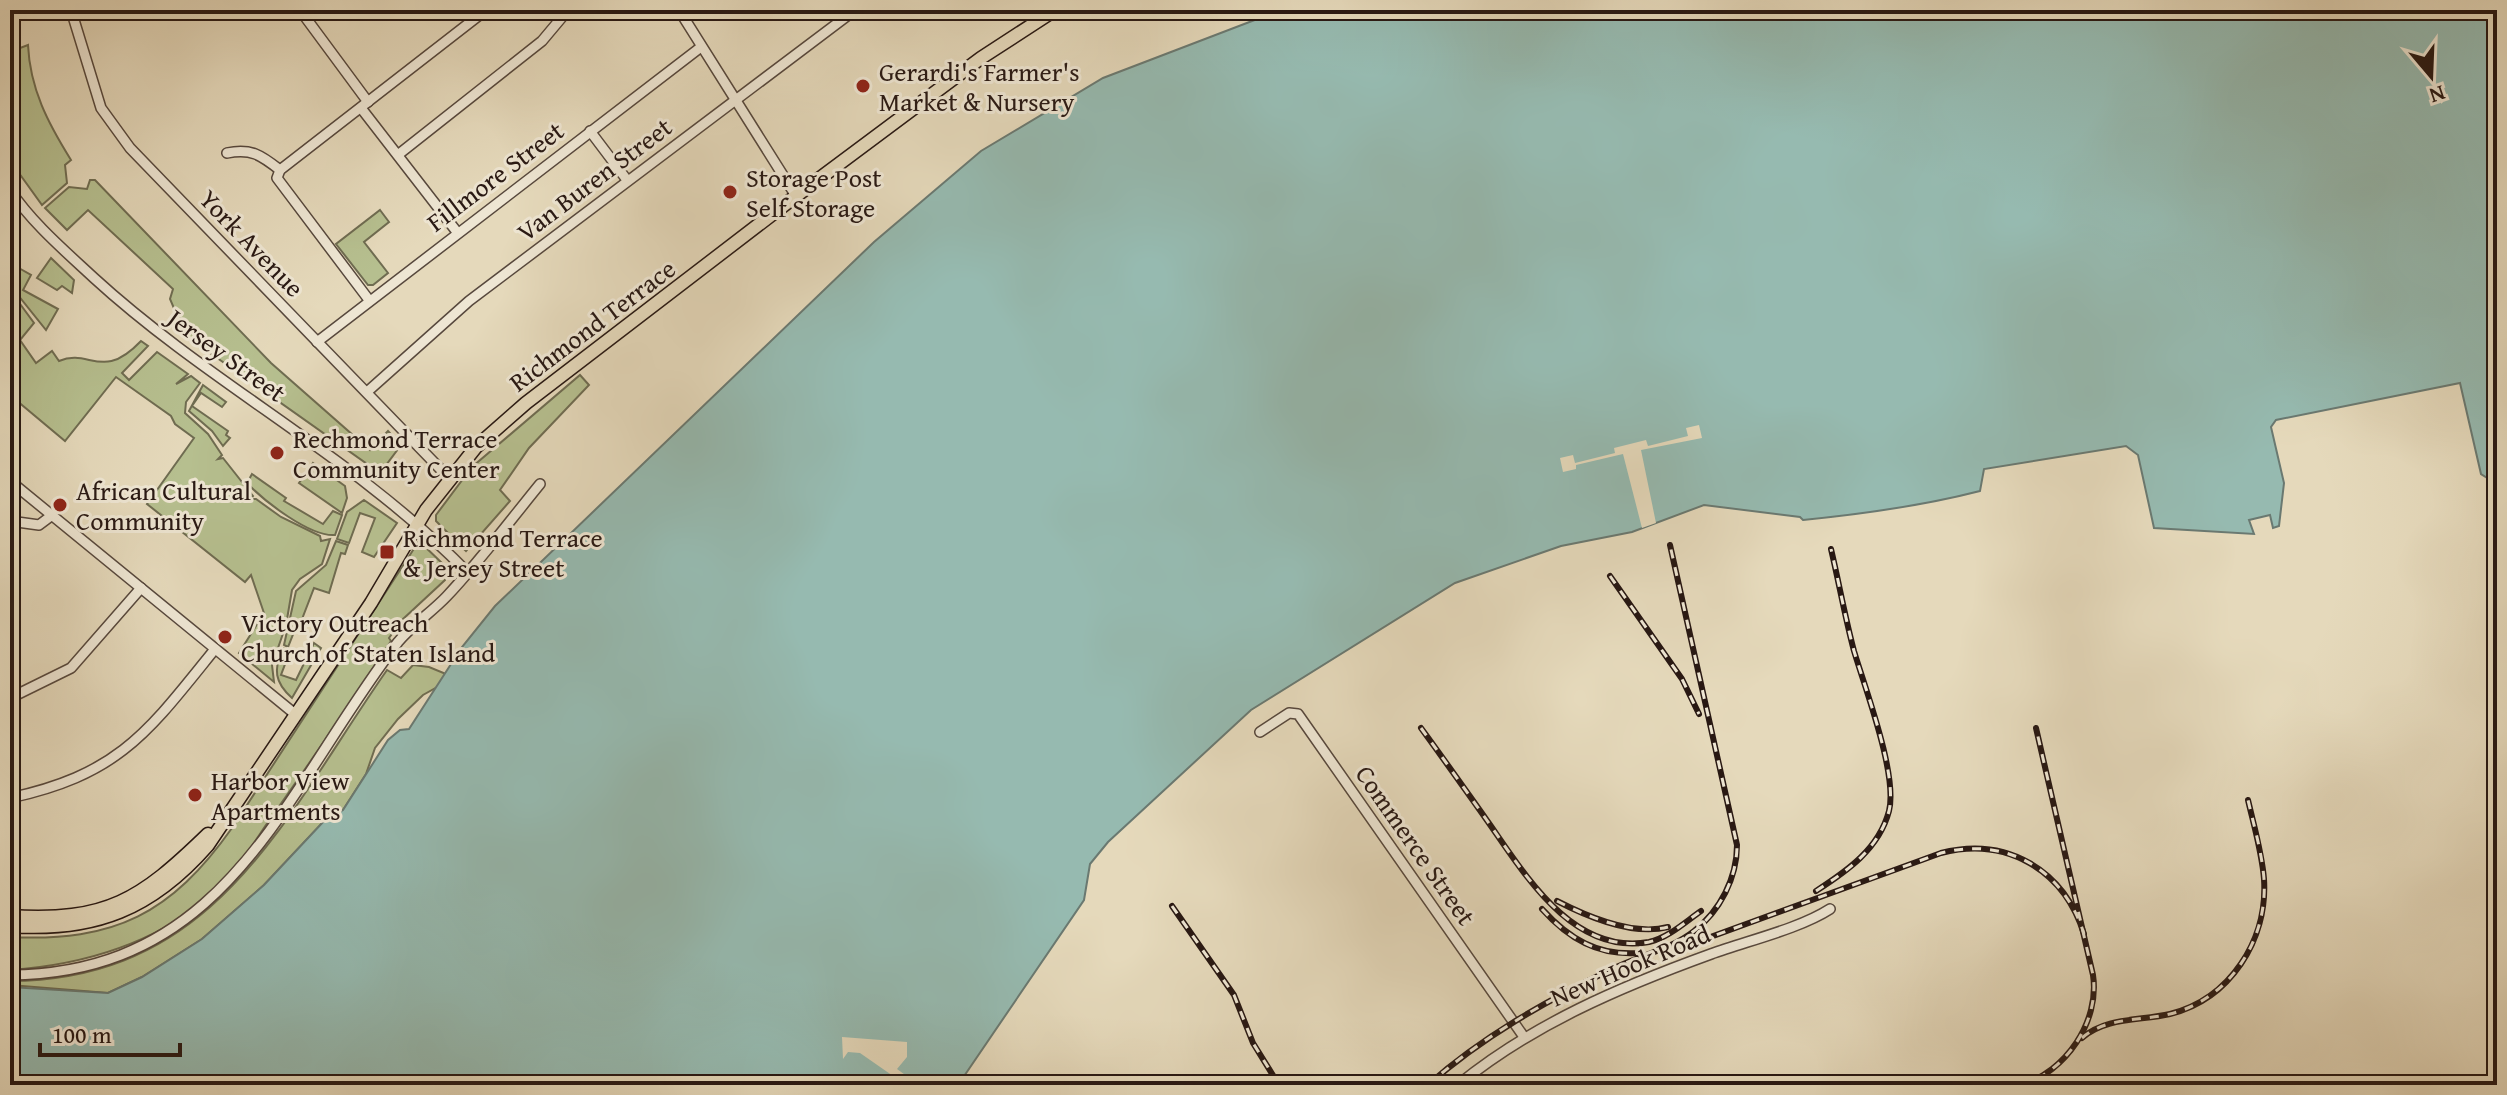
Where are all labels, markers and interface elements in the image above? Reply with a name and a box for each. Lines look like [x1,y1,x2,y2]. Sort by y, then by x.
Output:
north arrow [2391,36,2471,116]
place label: Gerardi's Farmer's Market & Nursery [879,52,1079,121]
marker: Gerardi's Farmer's Market & Nursery [854,77,872,95]
text: N [2425,77,2450,113]
street label: Van Buren Street [508,108,680,250]
street label: Fillmore Street [418,111,572,241]
place label: Storage Post Self Storage [746,158,882,227]
street label: York Avenue [190,180,314,306]
marker: Storage Post Self Storage [721,183,739,201]
street label: Richmond Terrace [501,249,683,401]
street label: Jersey Street [157,297,294,411]
place label: Rechmond Terrace Community Center [293,419,500,488]
marker: Rechmond Terrace Community Center [268,444,286,462]
place label: African Cultural Community [76,471,251,540]
marker: African Cultural Community [51,496,69,514]
place label: Richmond Terrace & Jersey Street [403,518,603,587]
marker: Richmond Terrace & Jersey Street [378,543,396,561]
place label: Victory Outreach Church of Staten Island [241,603,495,672]
marker: Victory Outreach Church of Staten Island [216,628,234,646]
street label: Commerce Street [1346,757,1486,933]
place label: Harbor View Apartments [211,761,350,830]
marker: Harbor View Apartments [186,786,204,804]
street label: New Hook Road [1544,914,1716,1016]
scale bar [40,1007,180,1057]
text: 100 m [52,1017,112,1052]

